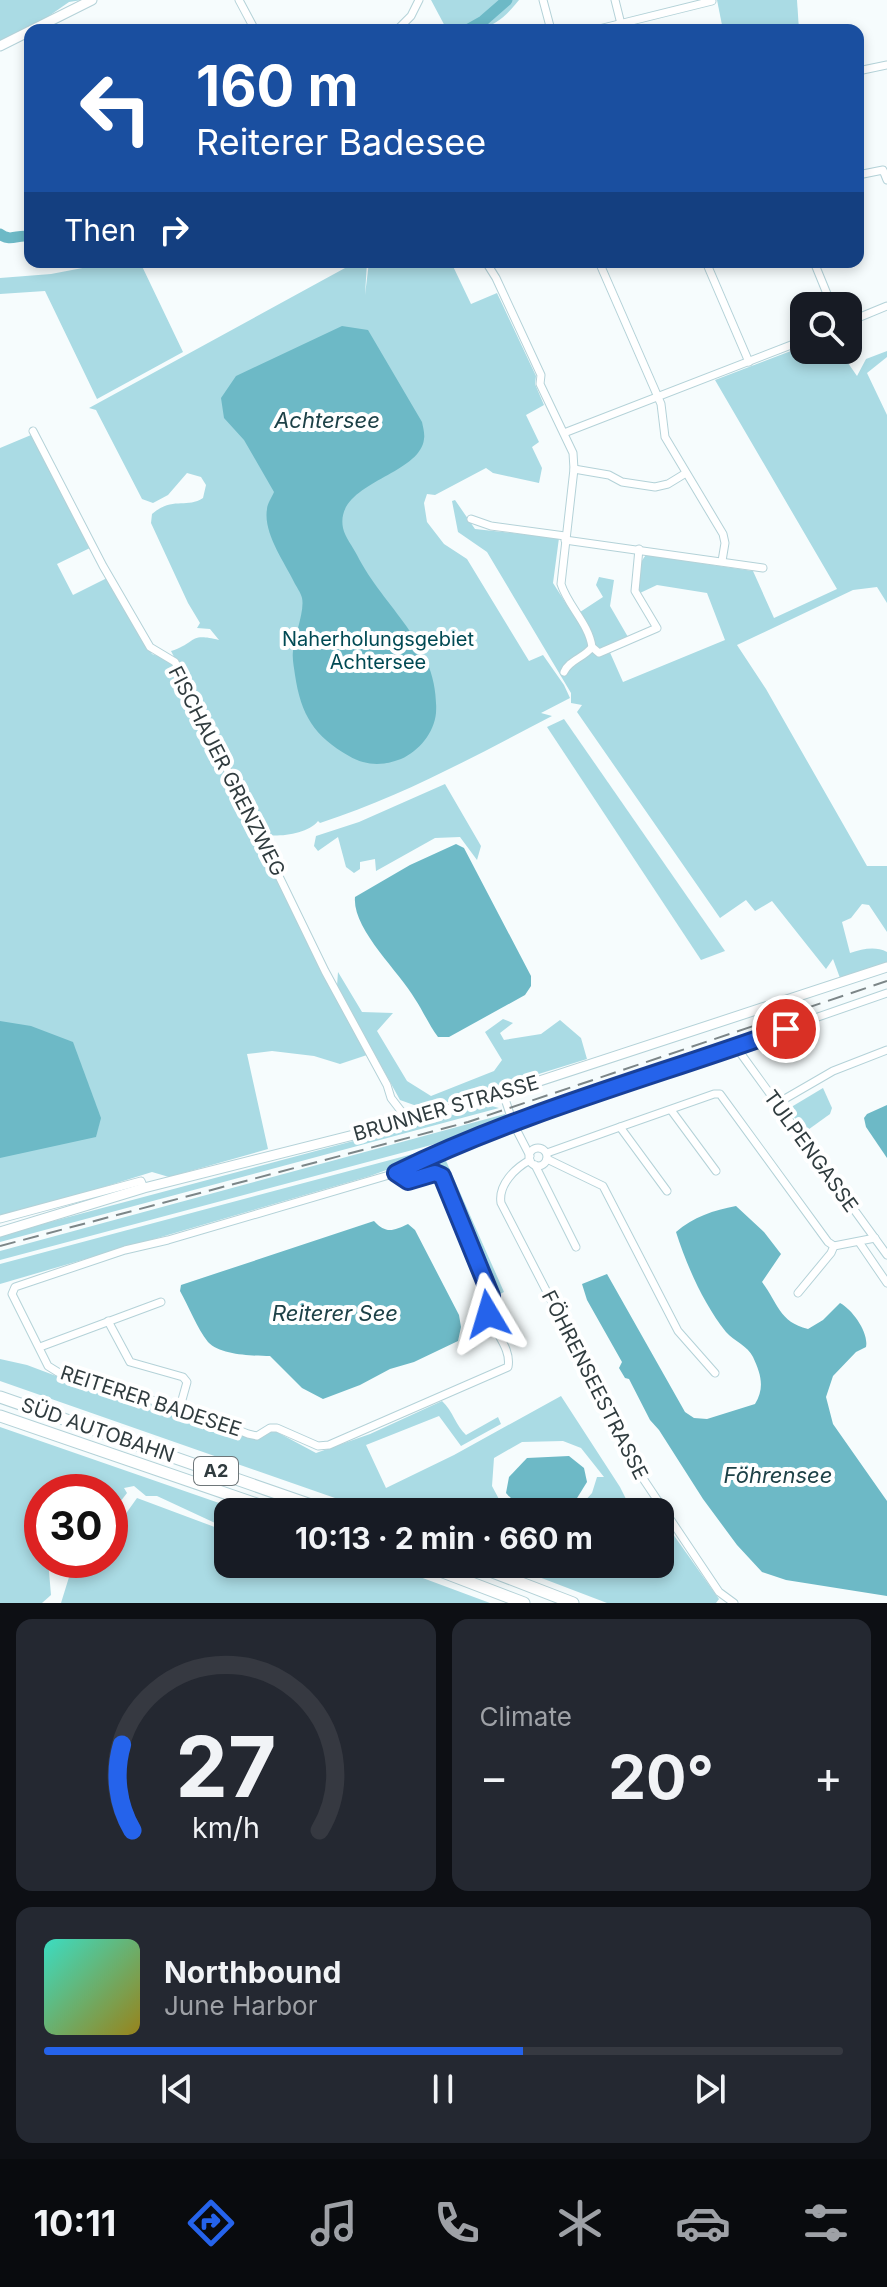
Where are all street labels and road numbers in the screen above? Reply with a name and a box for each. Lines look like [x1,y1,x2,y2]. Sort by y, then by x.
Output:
street label: FISCHAUER GRENZWEG [164,662,290,880]
street label: BRUNNER STRASSE [351,1070,541,1146]
street label: TULPENGASSE [759,1085,863,1217]
street label: FÖHRENSEESTRASSE [537,1286,653,1484]
street label: REITERER BADESEE [58,1360,244,1442]
street label: SÜD AUTOBAHN [18,1393,178,1467]
road number: A2 [194,1457,238,1485]

